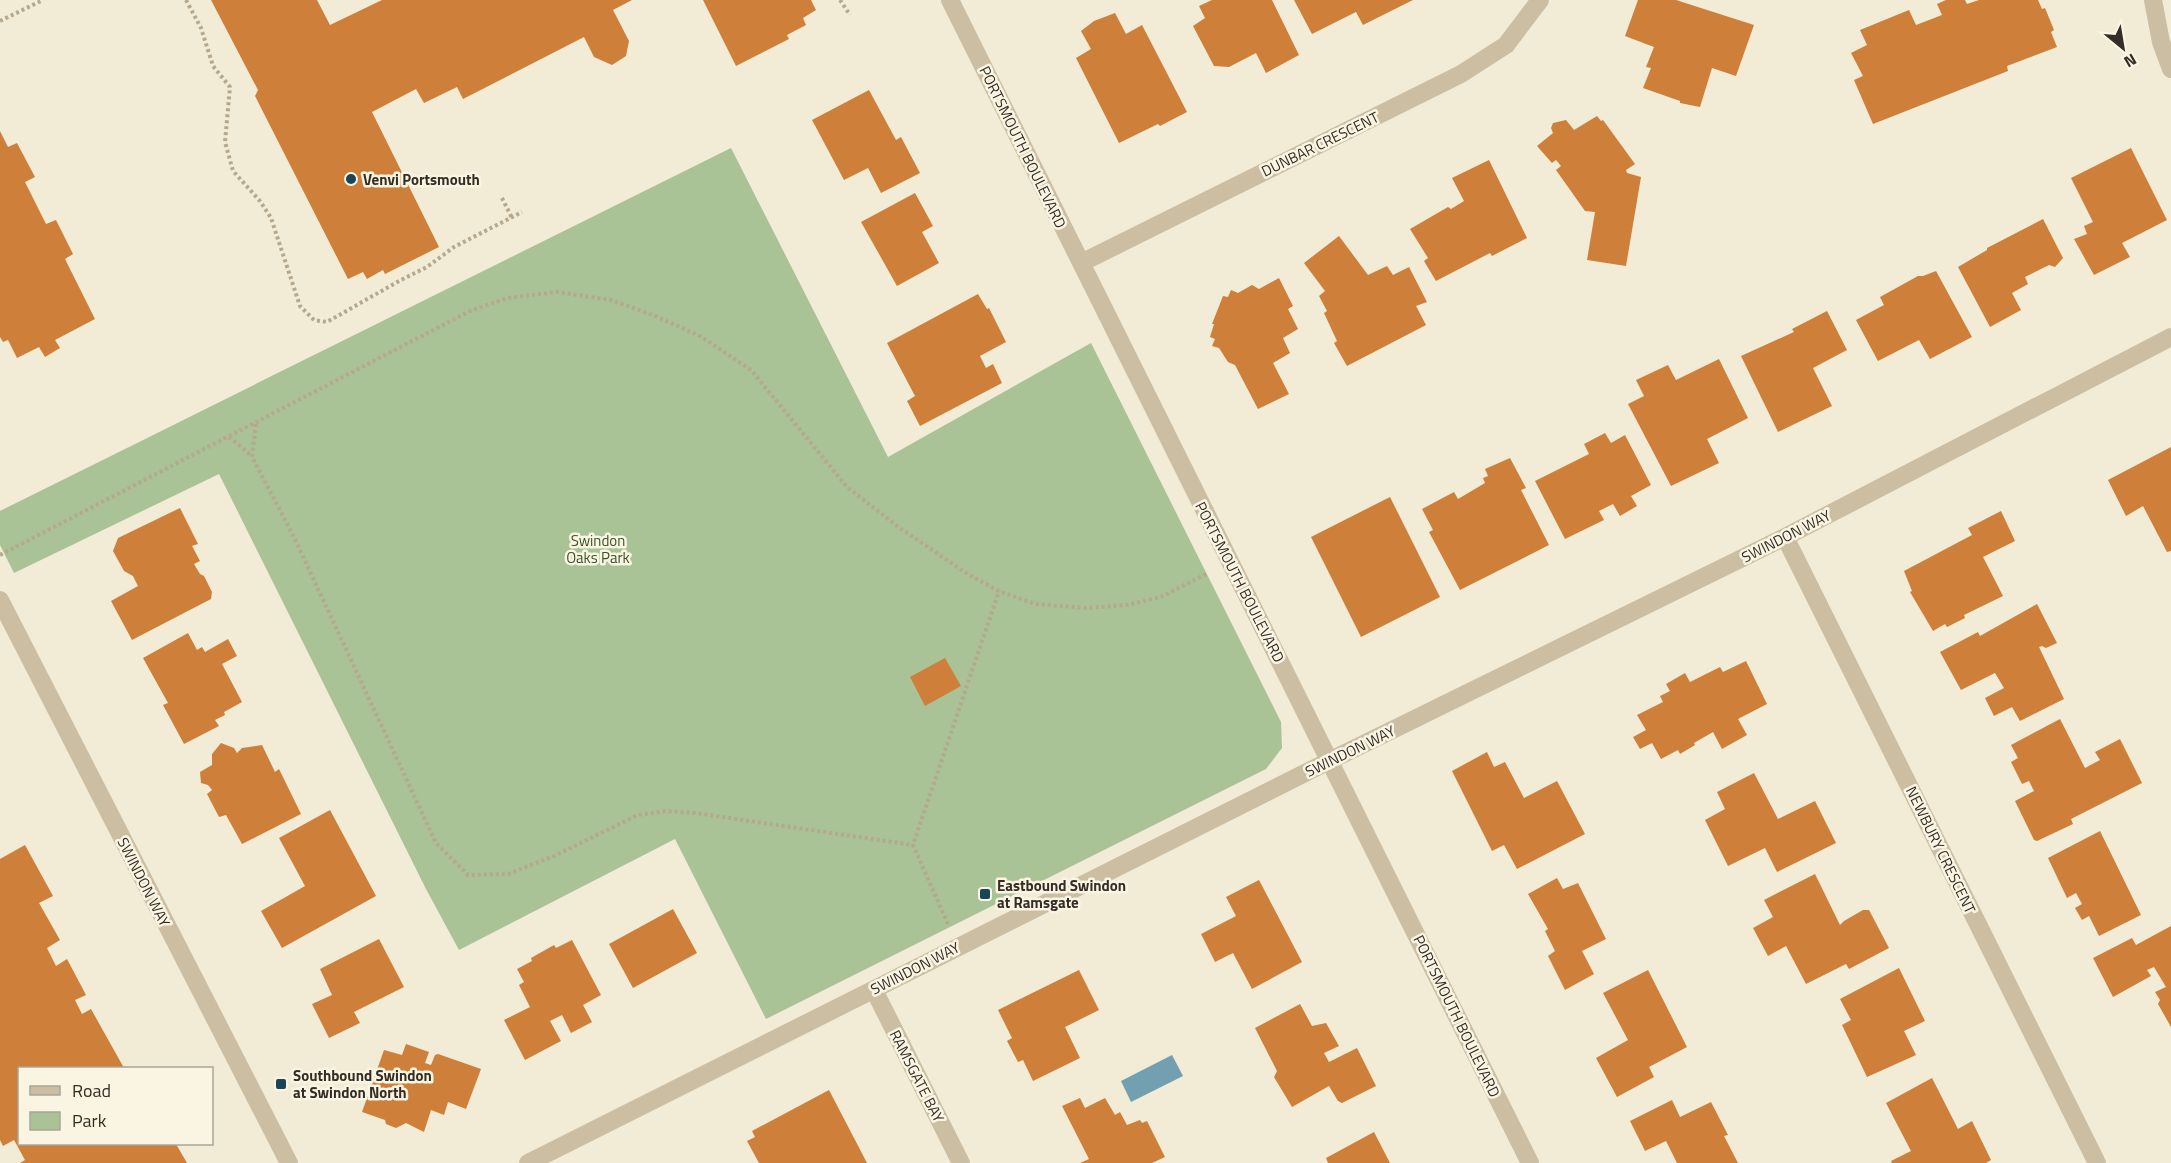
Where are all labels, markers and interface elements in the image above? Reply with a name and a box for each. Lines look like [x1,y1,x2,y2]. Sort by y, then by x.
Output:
north arrow [2093,18,2153,78]
text: N [2120,48,2141,74]
street label: PORTSMOUTH BOULEVARD [974,62,1072,232]
street label: DUNBAR CRESCENT [1257,105,1383,182]
place label: Venvi Portsmouth [363,168,480,191]
marker: Venvi Portsmouth [344,172,358,186]
street label: PORTSMOUTH BOULEVARD [1189,498,1291,666]
street label: SWINDON WAY [1737,504,1835,568]
park label: Swindon Oaks Park [566,529,630,569]
street label: SWINDON WAY [1301,719,1399,783]
street label: NEWBURY CRESCENT [1900,782,1982,918]
street label: SWINDON WAY [112,833,176,931]
place label: Eastbound Swindon at Ramsgate [997,874,1126,914]
marker: Eastbound Swindon at Ramsgate [978,887,992,901]
street label: PORTSMOUTH BOULEVARD [1408,931,1506,1101]
street label: SWINDON WAY [866,936,964,1000]
street label: RAMSGATE BAY [884,1026,950,1126]
place label: Southbound Swindon at Swindon North [293,1064,432,1104]
legend [18,1067,213,1145]
text: Road [72,1077,111,1104]
marker: Southbound Swindon at Swindon North [274,1077,288,1091]
text: Park [72,1107,107,1134]

